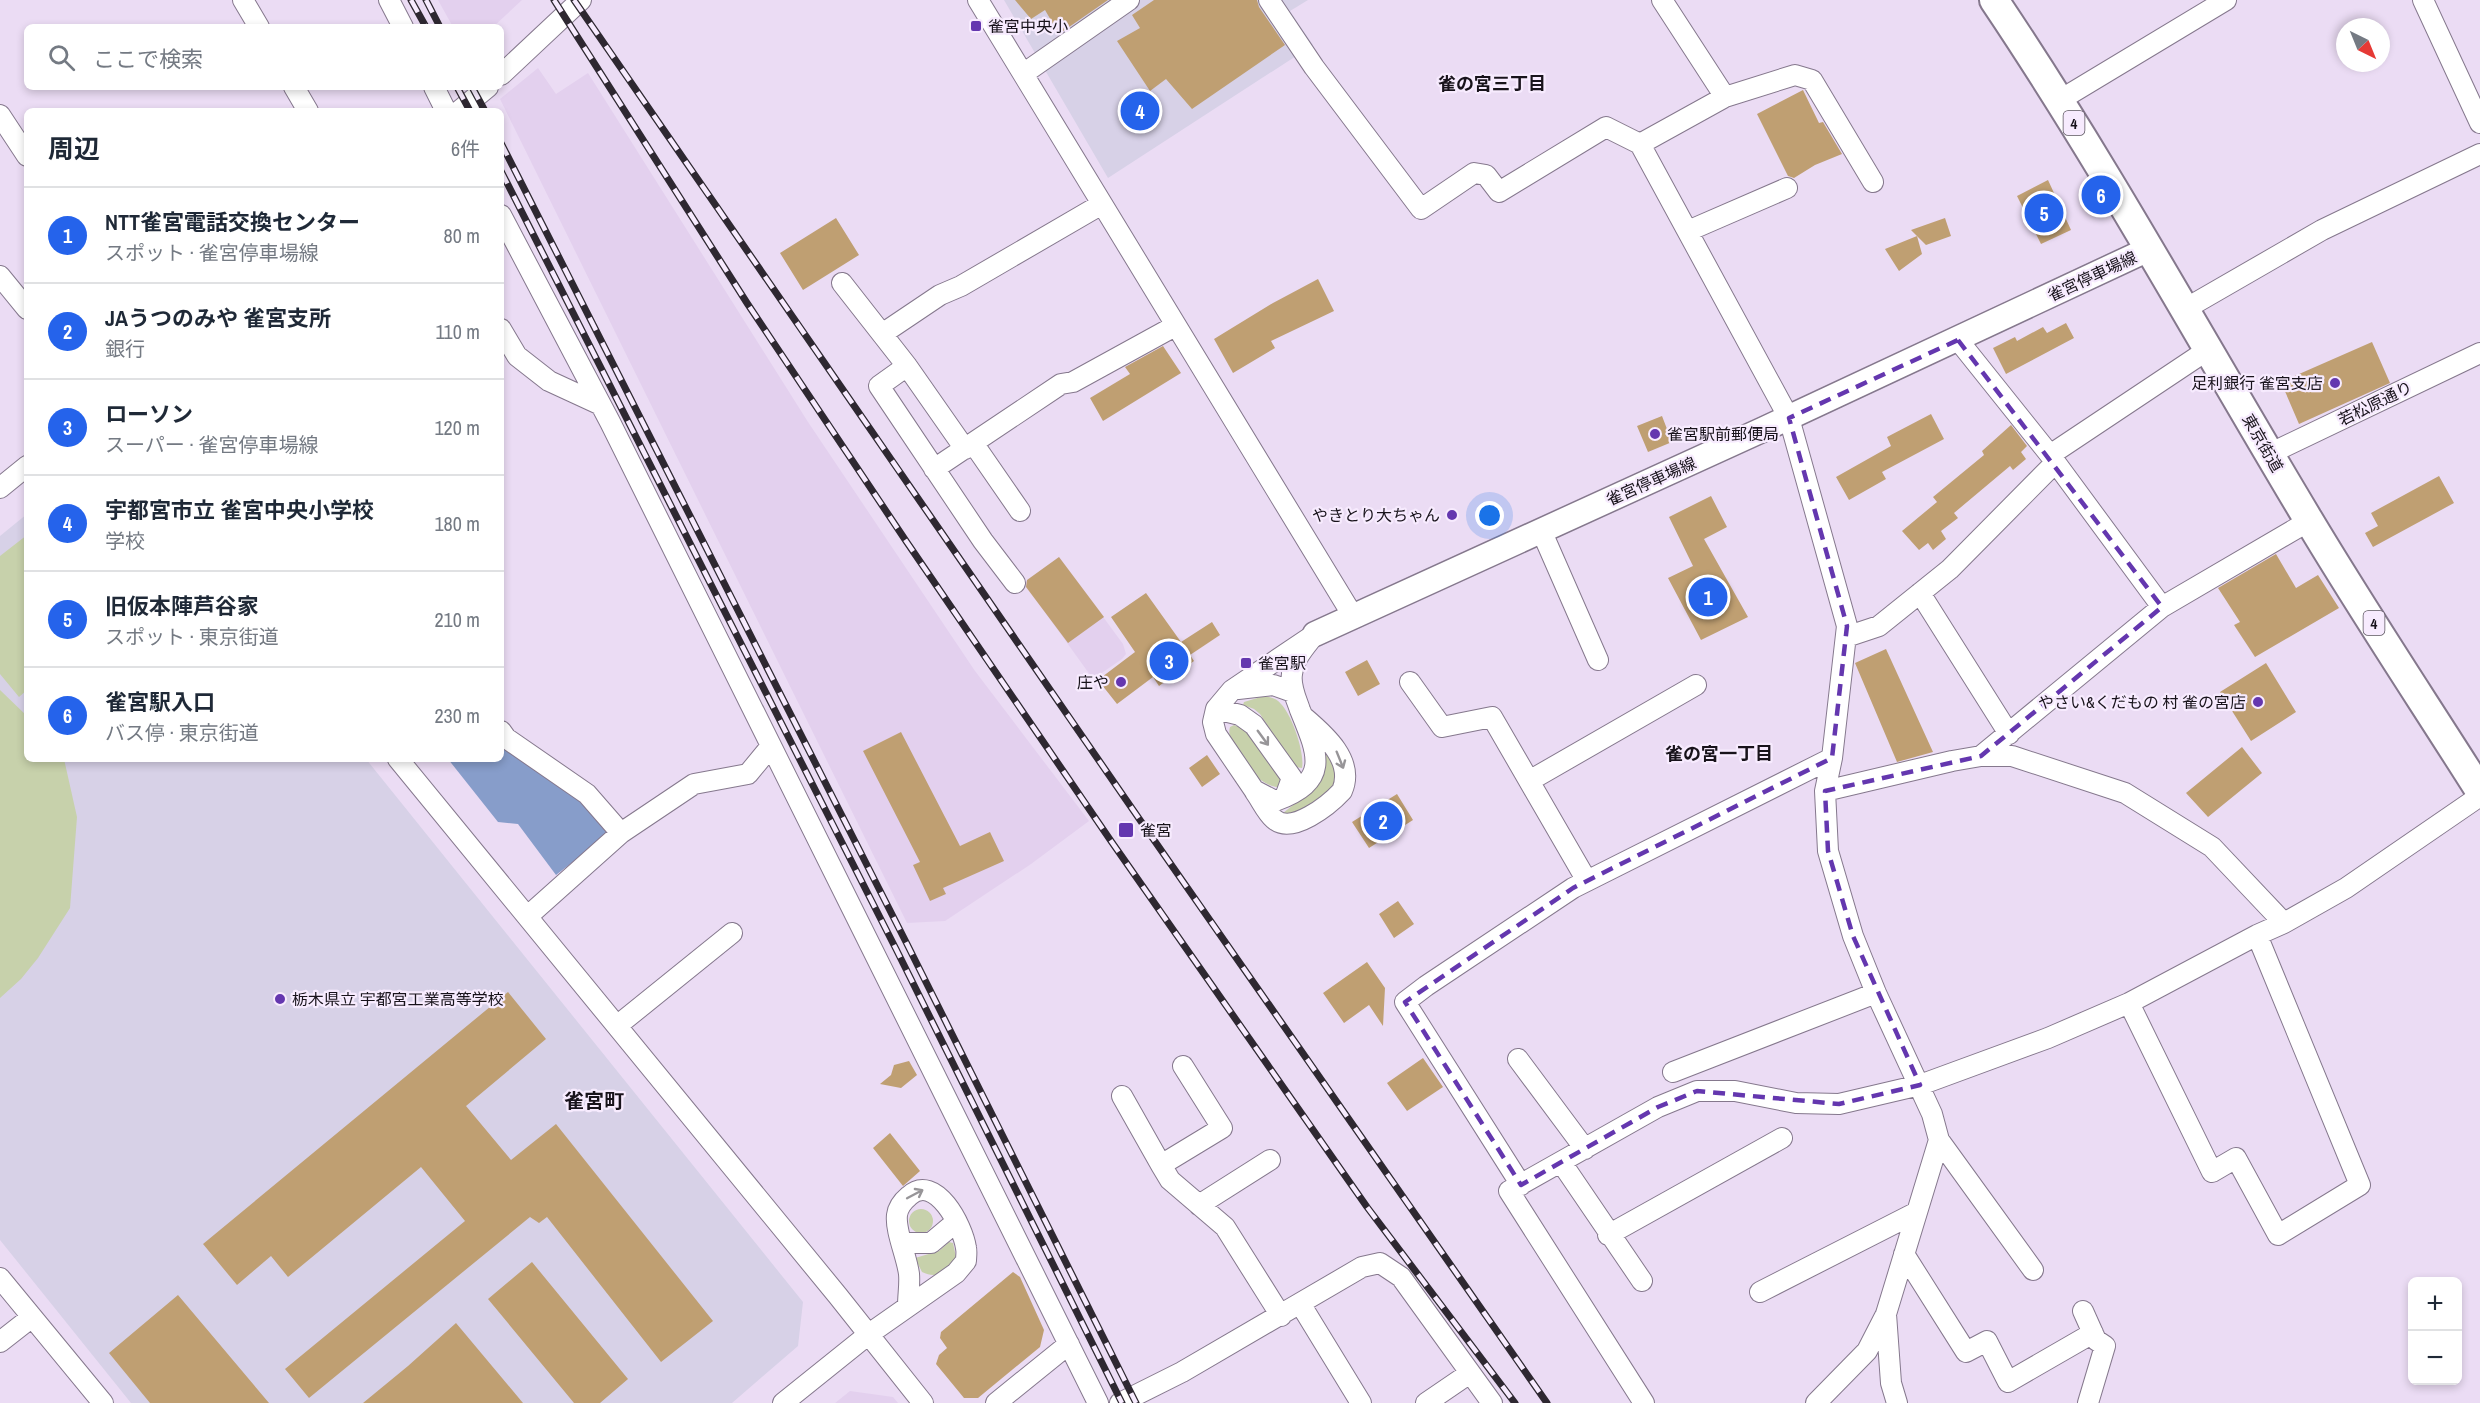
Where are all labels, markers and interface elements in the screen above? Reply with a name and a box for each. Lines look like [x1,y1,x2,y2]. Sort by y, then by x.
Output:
place label: 雀宮中央小 [988,15,1068,37]
north arrow [2336,18,2390,72]
marker: 雀宮中央小 [969,19,983,33]
search box [24,24,504,90]
icon: search [45,41,78,74]
text: ここで検索 [93,44,203,74]
district label: 雀の宮三丁目 [1438,71,1546,96]
pin: 4 [1120,88,1160,134]
road number: 4 [2064,111,2084,135]
text: 周辺 [48,131,100,166]
text: 6件 [451,135,480,162]
pin: 6 [2082,172,2120,218]
pin: 5 [2024,190,2064,236]
text: NTT雀宮電話交換センター [105,207,360,237]
text: 1 [63,222,72,249]
text: 80 m [444,222,480,249]
text: スポット · 雀宮停車場線 [105,239,319,266]
street label: 雀宮停車場線 [2044,246,2140,306]
text: JAうつのみや 雀宮支所 [105,303,331,333]
text: 2 [63,318,72,345]
text: 110 m [436,318,480,345]
text: 銀行 [105,335,145,362]
place label: 足利銀行 雀宮支店 [2191,372,2323,394]
marker: 足利銀行 雀宮支店 [2328,376,2342,390]
street label: 若松原通り [2334,376,2416,430]
text: ローソン [105,399,193,429]
street label: 東京街道 [2237,410,2289,476]
text: 3 [63,414,72,441]
text: 120 m [434,414,480,441]
place label: 雀宮駅前郵便局 [1667,423,1779,445]
marker: 雀宮駅前郵便局 [1648,427,1662,441]
text: スーパー · 雀宮停車場線 [105,431,318,458]
street label: 雀宮停車場線 [1603,451,1699,511]
text: 宇都宮市立 雀宮中央小学校 [105,495,374,525]
your location [1475,501,1504,530]
place label: やきとり大ちゃん [1312,504,1440,526]
marker: やきとり大ちゃん [1445,508,1459,522]
text: 4 [63,510,72,537]
text: 180 m [434,510,480,537]
text: 学校 [105,527,145,554]
pin: 1 [1688,574,1728,620]
text: 旧仮本陣芦谷家 [105,591,259,621]
text: 5 [63,606,72,633]
text: 210 m [434,606,480,633]
road number: 4 [2364,611,2384,635]
text: スポット · 東京街道 [105,623,279,650]
pin: 3 [1150,638,1188,684]
place label: 雀宮駅 [1258,652,1306,674]
marker: 雀宮駅 [1239,656,1253,670]
place label: 庄や [1077,671,1109,693]
marker: 庄や [1114,675,1128,689]
text: 雀宮駅入口 [105,687,215,717]
place label: やさい&くだもの 村 雀の宮店 [2038,691,2246,713]
marker: やさい&くだもの 村 雀の宮店 [2251,695,2265,709]
text: 6 [63,702,72,729]
text: 230 m [434,702,480,729]
text: バス停 · 東京街道 [105,719,259,746]
one-way arrow [1257,730,1270,746]
district label: 雀の宮一丁目 [1665,741,1773,766]
one-way arrow [1335,750,1346,768]
pin: 2 [1364,798,1402,844]
place label: 雀宮 [1140,819,1172,841]
marker: 雀宮 [1117,821,1135,839]
place label: 栃木県立 宇都宮工業高等学校 [292,988,504,1010]
marker: 栃木県立 宇都宮工業高等学校 [273,992,287,1006]
district label: 雀宮町 [564,1087,624,1114]
one-way arrow [906,1188,924,1200]
map controls [2408,1277,2462,1385]
button: + [2408,1277,2462,1331]
button: − [2408,1331,2462,1385]

